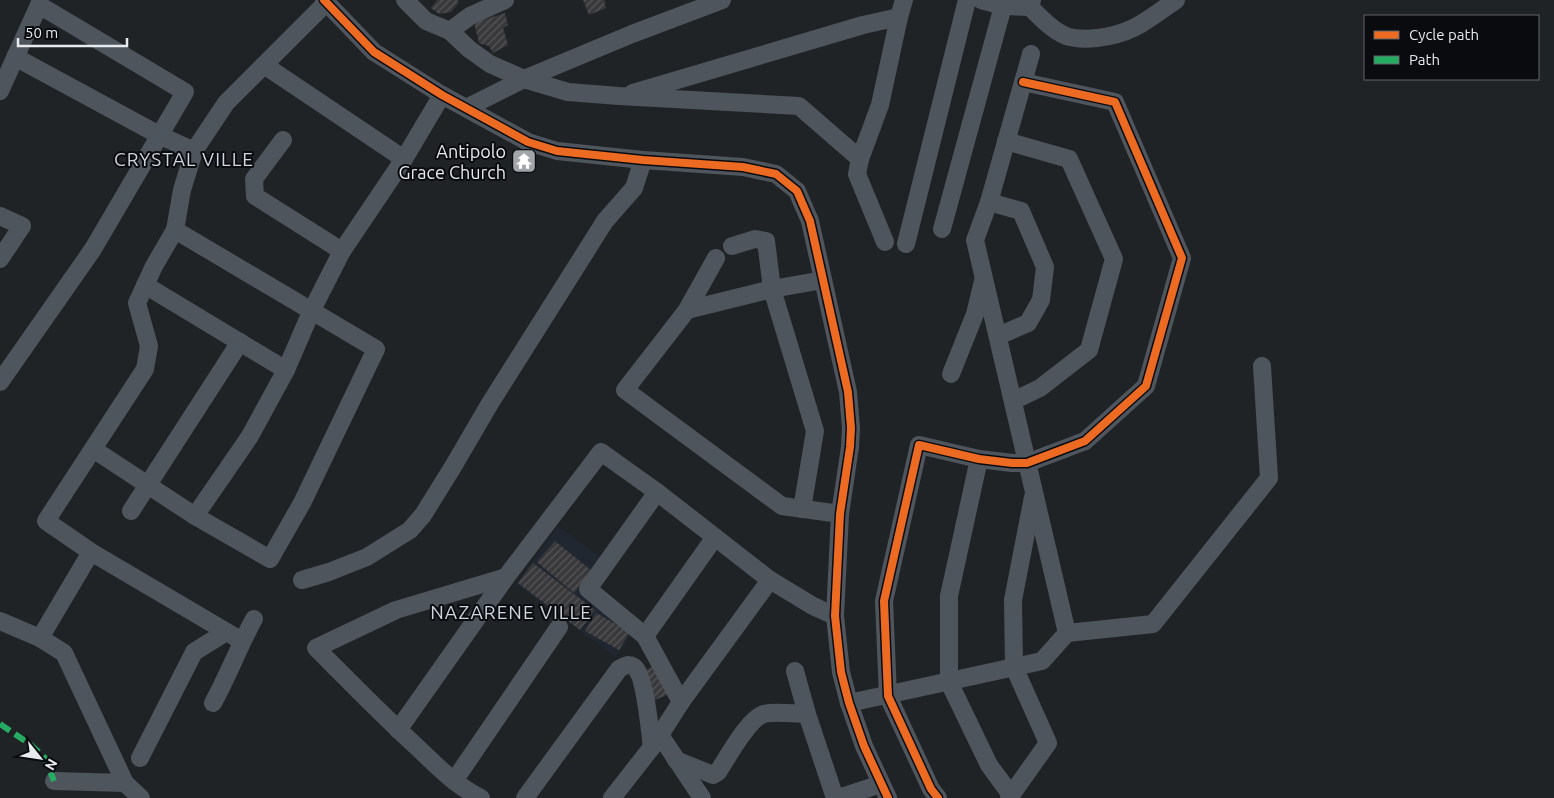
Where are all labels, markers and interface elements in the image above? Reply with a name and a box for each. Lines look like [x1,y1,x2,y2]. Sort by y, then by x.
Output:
scale bar [18,15,126,47]
legend [1364,15,1539,80]
text: 50 m [25,24,58,41]
text: Cycle path [1409,26,1479,43]
text: Path [1409,51,1440,68]
place label: Antipolo Grace Church [399,141,506,182]
district label: CRYSTAL VILLE [114,148,254,170]
temple icon: Antipolo Grace Church [511,148,537,174]
district label: NAZARENE VILLE [430,601,592,623]
north arrow [15,733,65,783]
text: N [42,756,61,773]

